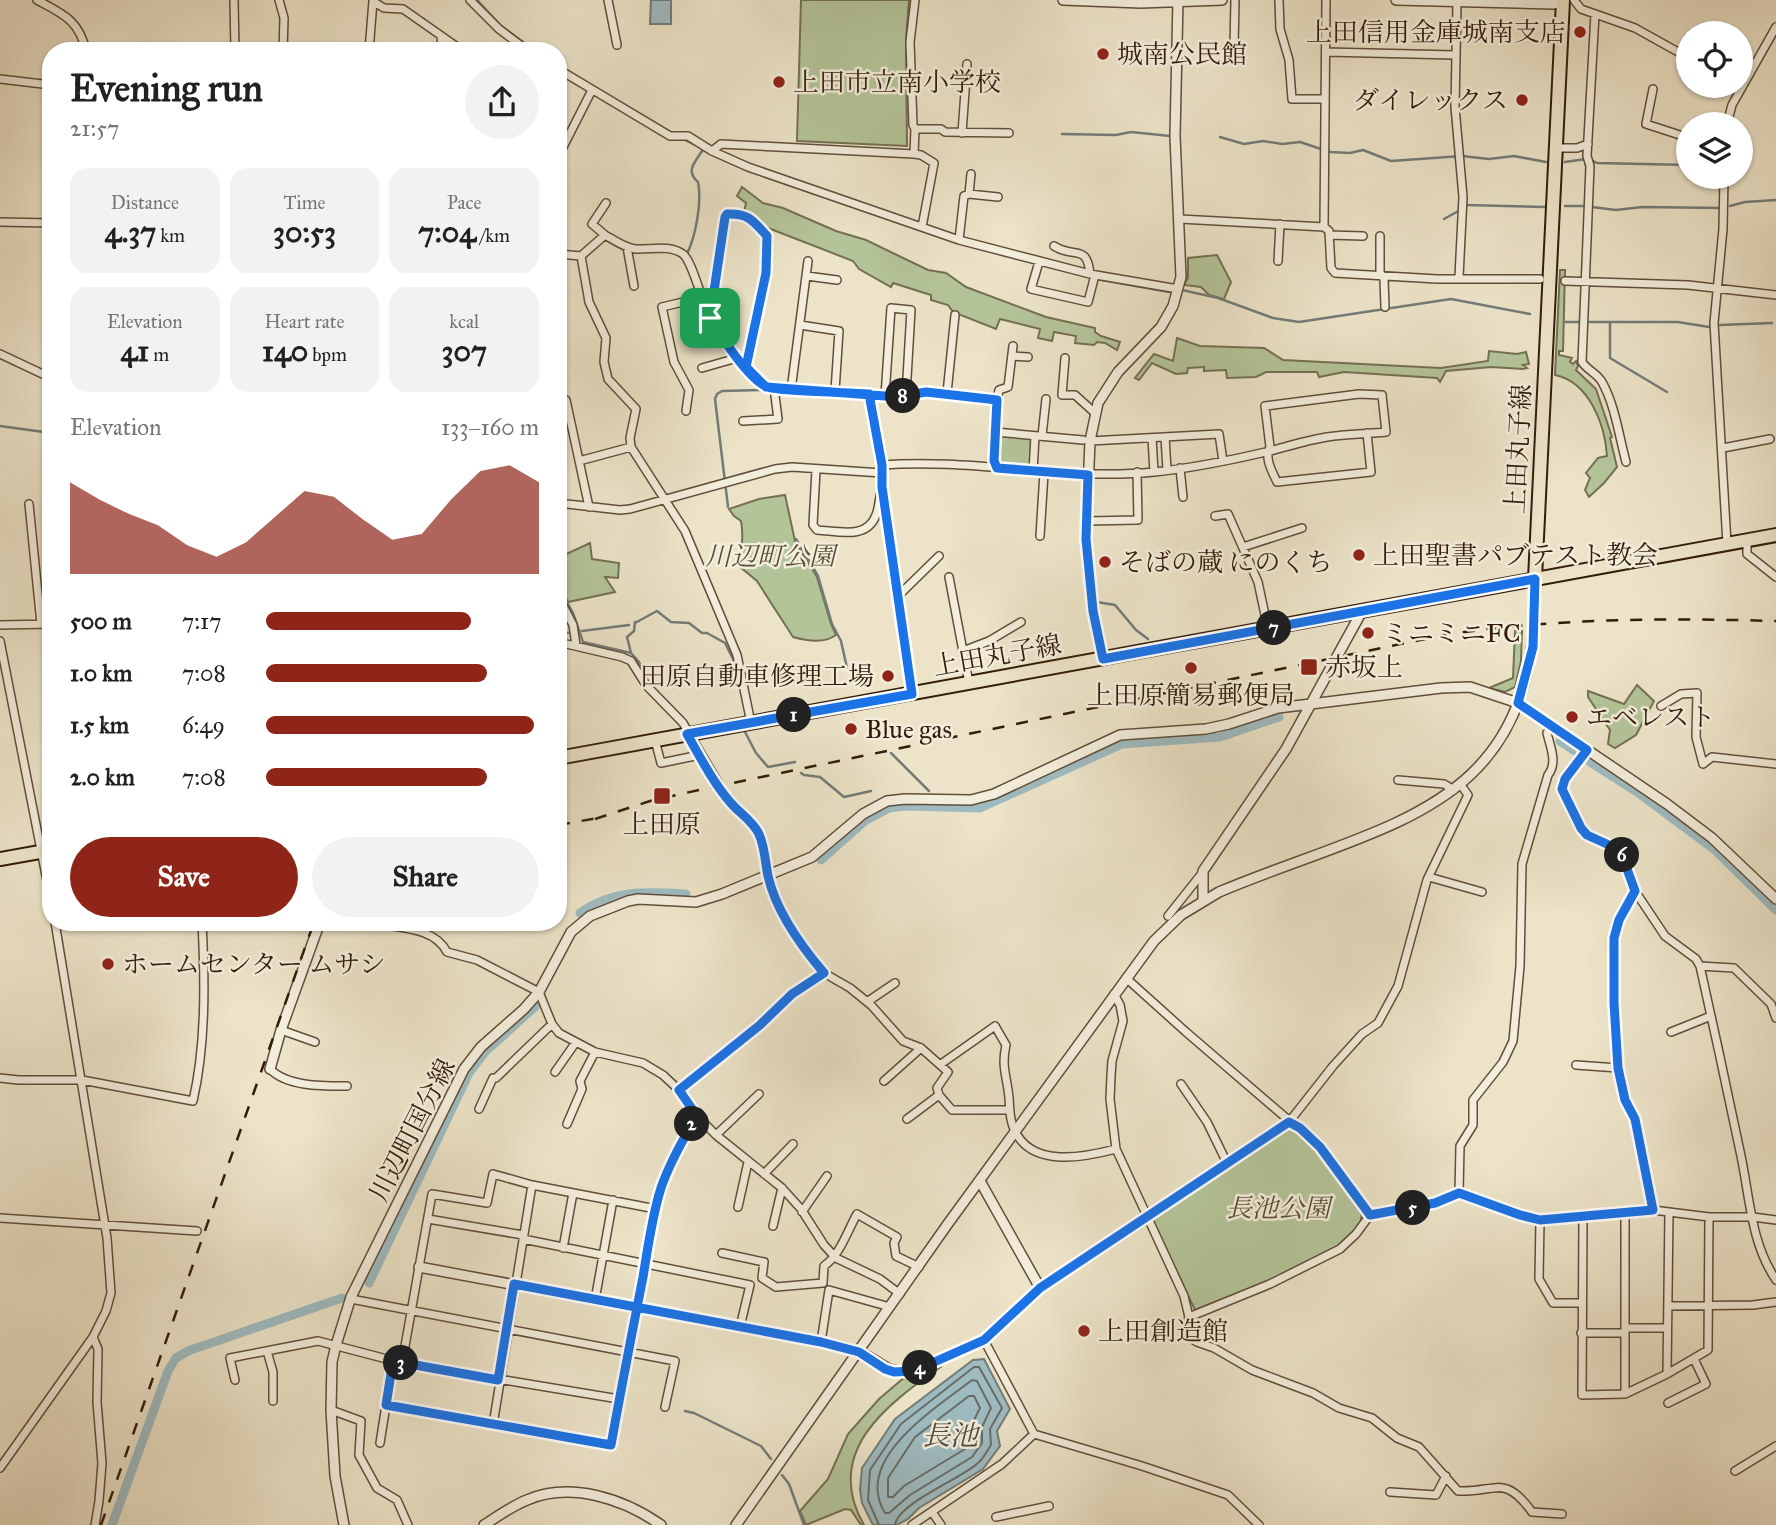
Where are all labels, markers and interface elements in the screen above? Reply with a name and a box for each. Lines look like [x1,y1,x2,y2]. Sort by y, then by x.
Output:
place label: 上田信用金庫城南支店 [1306,16,1566,48]
map controls [1676,21,1753,189]
button: locate [1676,21,1753,98]
marker: 上田信用金庫城南支店 [1572,24,1588,40]
place label: 城南公民館 [1117,38,1247,70]
marker: 城南公民館 [1095,46,1111,62]
text: Evening run [70,65,263,111]
button: share [465,65,539,139]
place label: 上田市立南小学校 [793,66,1001,98]
marker: 上田市立南小学校 [771,74,787,90]
place label: ダイレックス [1353,84,1508,116]
marker: ダイレックス [1514,92,1530,108]
button: layers [1676,112,1753,189]
text: 21:57 [70,114,119,142]
text: Distance [111,191,179,214]
text: Time [283,191,326,214]
text: Pace [447,191,481,214]
text: 4.37 [105,214,156,250]
text: 30:53 [273,214,336,250]
text: 7:04 [418,214,476,250]
text: km [156,224,185,247]
text: /km [476,224,510,247]
pin [680,288,740,348]
icon: arrive [691,299,729,337]
text: Elevation [107,310,183,333]
text: Heart rate [265,310,344,333]
text: kcal [449,310,479,333]
text: 41 [121,333,149,369]
text: 140 [262,333,308,369]
text: 307 [441,333,487,369]
text: m [149,343,169,366]
text: bpm [308,343,347,366]
pin: 8 [886,378,920,414]
street label: 上田丸子線 [1499,383,1537,515]
text: 8 [897,384,908,407]
text: Elevation [70,413,161,441]
text: 133–160 m [441,413,539,441]
place label: 上田聖書パブテスト教会 [1373,539,1658,571]
park label: 川辺町公園 [705,540,839,572]
place label: そばの蔵 にのくち [1119,546,1333,578]
marker: 上田聖書パブテスト教会 [1351,547,1367,563]
marker: そばの蔵 にのくち [1097,554,1113,570]
text: 500 m [70,607,132,635]
text: 7:17 [182,607,221,635]
pin: 7 [1256,610,1292,646]
text: 7 [1268,616,1279,639]
place label: ミニミニFC [1382,617,1521,649]
marker: ミニミニFC [1360,625,1376,641]
street label: 上田丸子線 [930,628,1064,682]
place label: 赤坂上 [1325,651,1403,683]
marker: 赤坂上 [1299,657,1319,677]
text: 1.0 km [70,659,132,687]
text: 7:08 [182,659,226,687]
place label: 田原自動車修理工場 [640,660,874,692]
marker: 上田原簡易郵便局 [1183,660,1199,676]
marker: 田原自動車修理工場 [880,668,896,684]
place label: 上田原簡易郵便局 [1087,679,1295,711]
pin: 1 [776,698,812,732]
place label: エベレスト [1586,701,1715,733]
text: 1 [790,703,797,726]
marker: エベレスト [1564,709,1580,725]
text: 1.5 km [70,711,129,739]
text: 6:49 [182,711,225,739]
place label: Blue gas [865,713,952,745]
marker: Blue gas [843,721,859,737]
text: 2.0 km [70,763,135,791]
text: 7:08 [182,763,226,791]
marker: 上田原 [652,786,672,806]
place label: 上田原 [623,808,701,840]
button: Save [70,837,298,917]
button: Share [312,837,539,917]
pin: 6 [1604,838,1640,872]
text: 6 [1617,843,1626,866]
place label: ホームセンター ムサシ [122,948,386,980]
marker: ホームセンター ムサシ [100,956,116,972]
street label: 川辺町国分線 [362,1053,462,1207]
pin: 2 [674,1106,710,1142]
text: 2 [687,1112,696,1135]
pin: 5 [1396,1190,1430,1226]
park label: 長池公園 [1226,1192,1334,1224]
text: 5 [1408,1196,1417,1219]
place label: 上田創造館 [1098,1315,1228,1347]
marker: 上田創造館 [1076,1323,1092,1339]
pin: 3 [384,1346,418,1380]
pin: 4 [902,1350,937,1386]
text: 3 [397,1351,404,1374]
text: 4 [914,1356,925,1379]
water label: 長池 [922,1418,981,1453]

